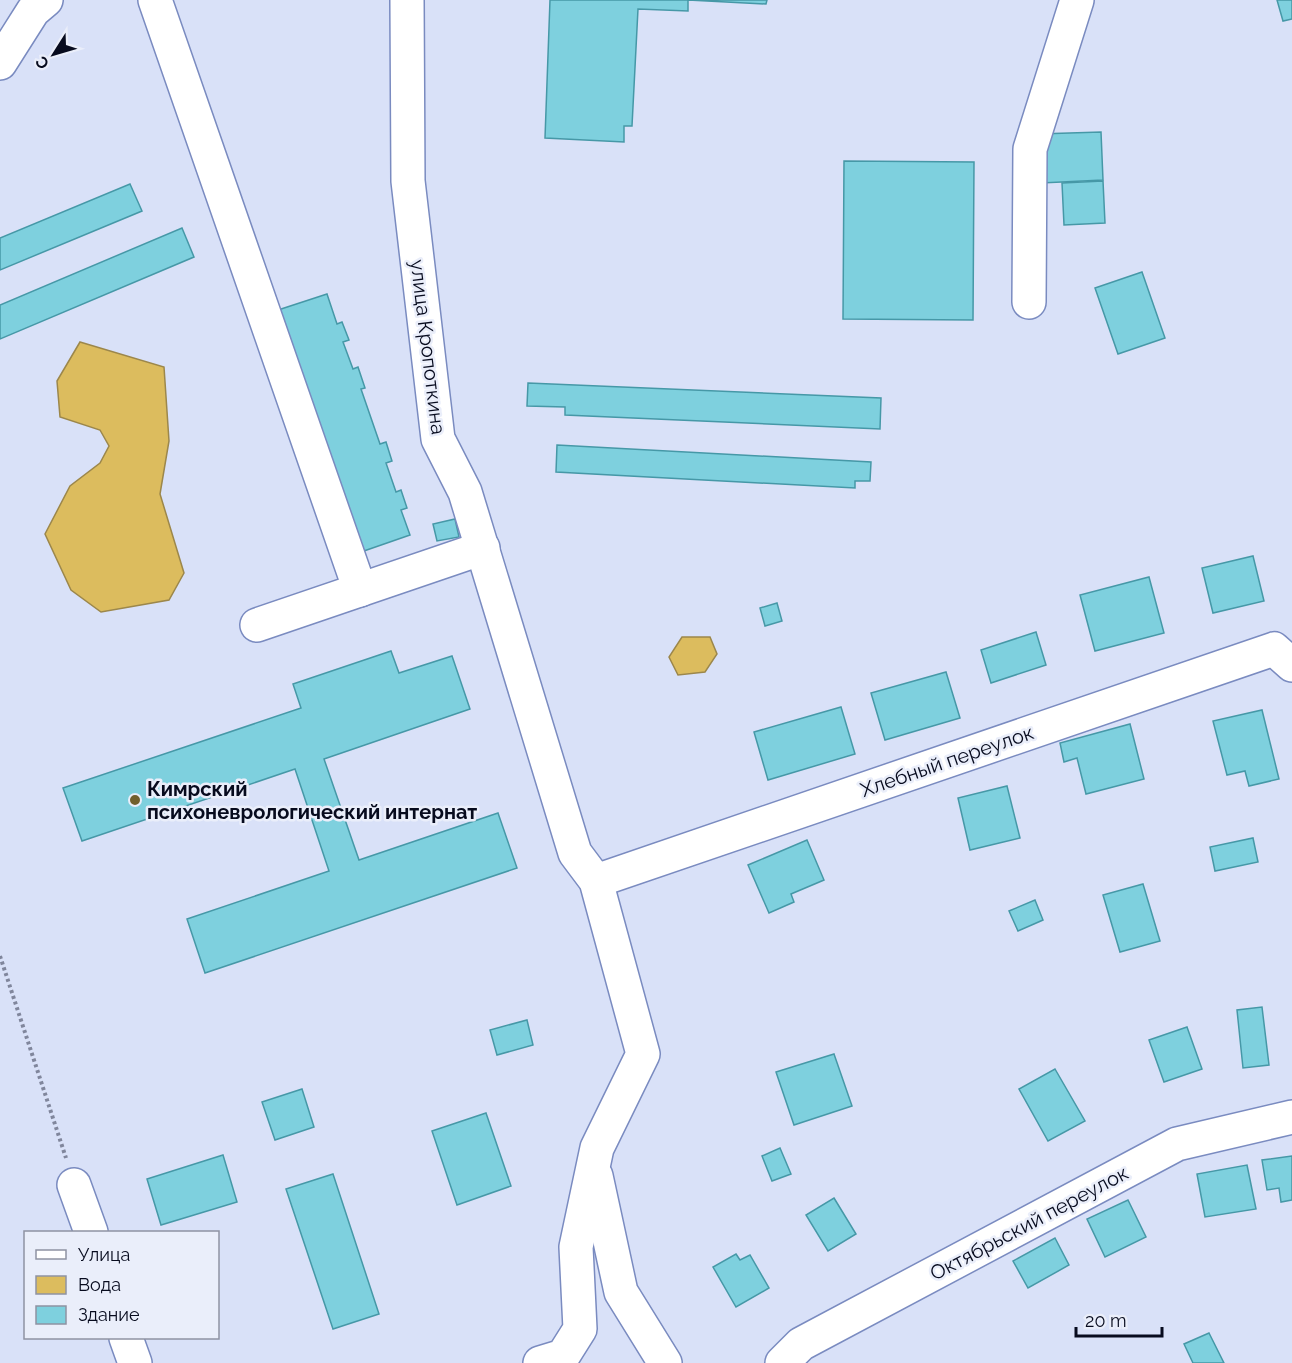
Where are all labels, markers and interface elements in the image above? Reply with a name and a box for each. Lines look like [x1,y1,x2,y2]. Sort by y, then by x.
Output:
north arrow [24,24,84,84]
text: С [32,53,53,73]
street label: улица Кропоткина [405,258,451,436]
street label: Хлебный переулок [857,720,1037,802]
place label: Кимрский психоневрологический интернат [147,777,477,824]
marker: Кимрский психоневрологический интернат [128,793,142,807]
street label: Октябрьский переулок [926,1161,1132,1285]
legend [24,1231,219,1339]
text: Улица [78,1244,130,1265]
text: Вода [78,1274,121,1295]
scale bar [1076,1300,1162,1338]
text: Здание [78,1304,140,1325]
text: 20 m [1085,1310,1127,1331]

